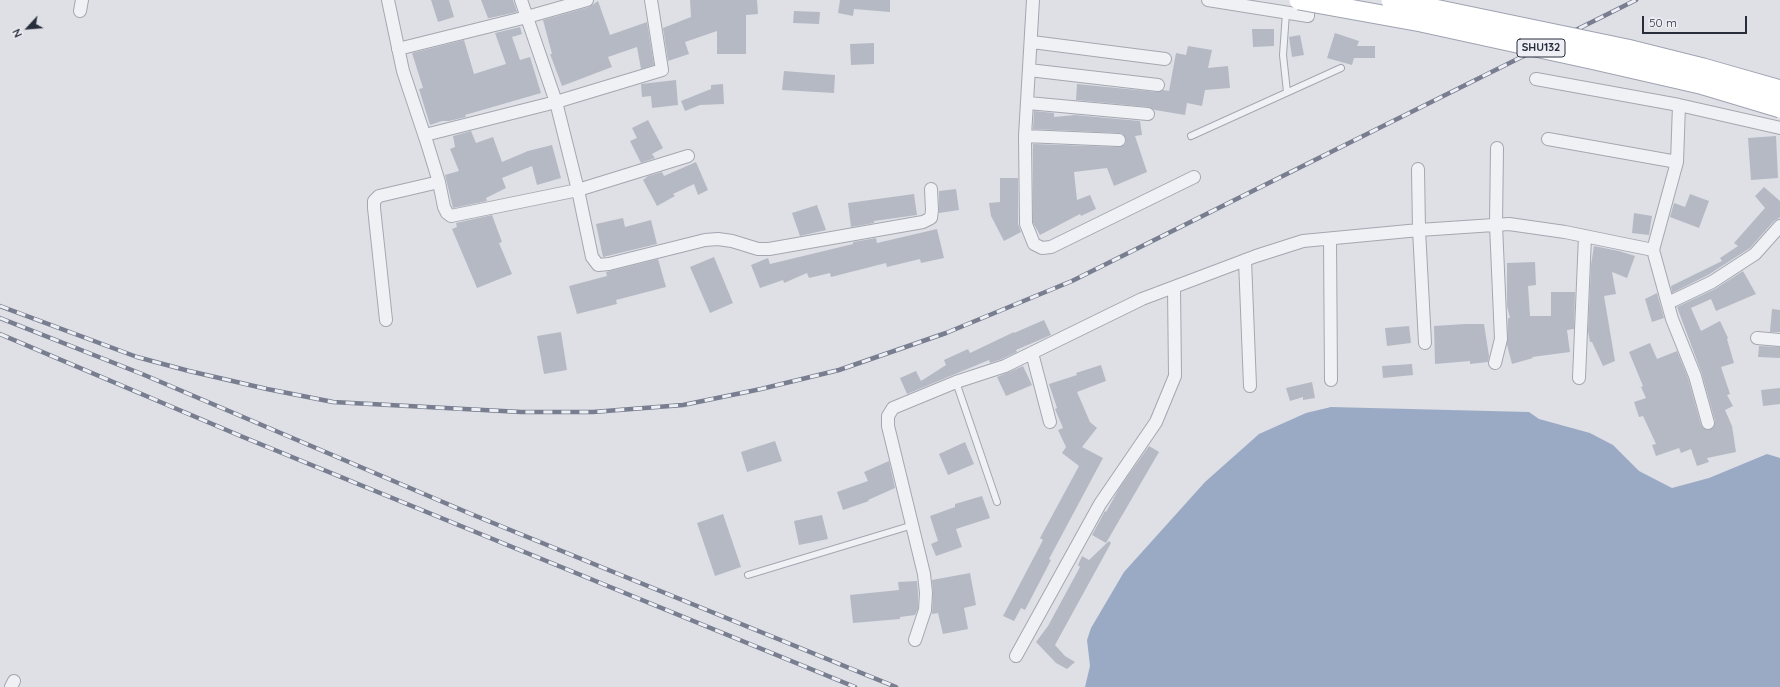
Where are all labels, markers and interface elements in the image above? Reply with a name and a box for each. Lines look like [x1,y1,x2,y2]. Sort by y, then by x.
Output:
north arrow [8,8,48,48]
scale bar [1644,8,1749,34]
text: 50 m [1649,15,1677,30]
text: N [9,27,25,40]
road number: SHU132 [1517,39,1565,57]

